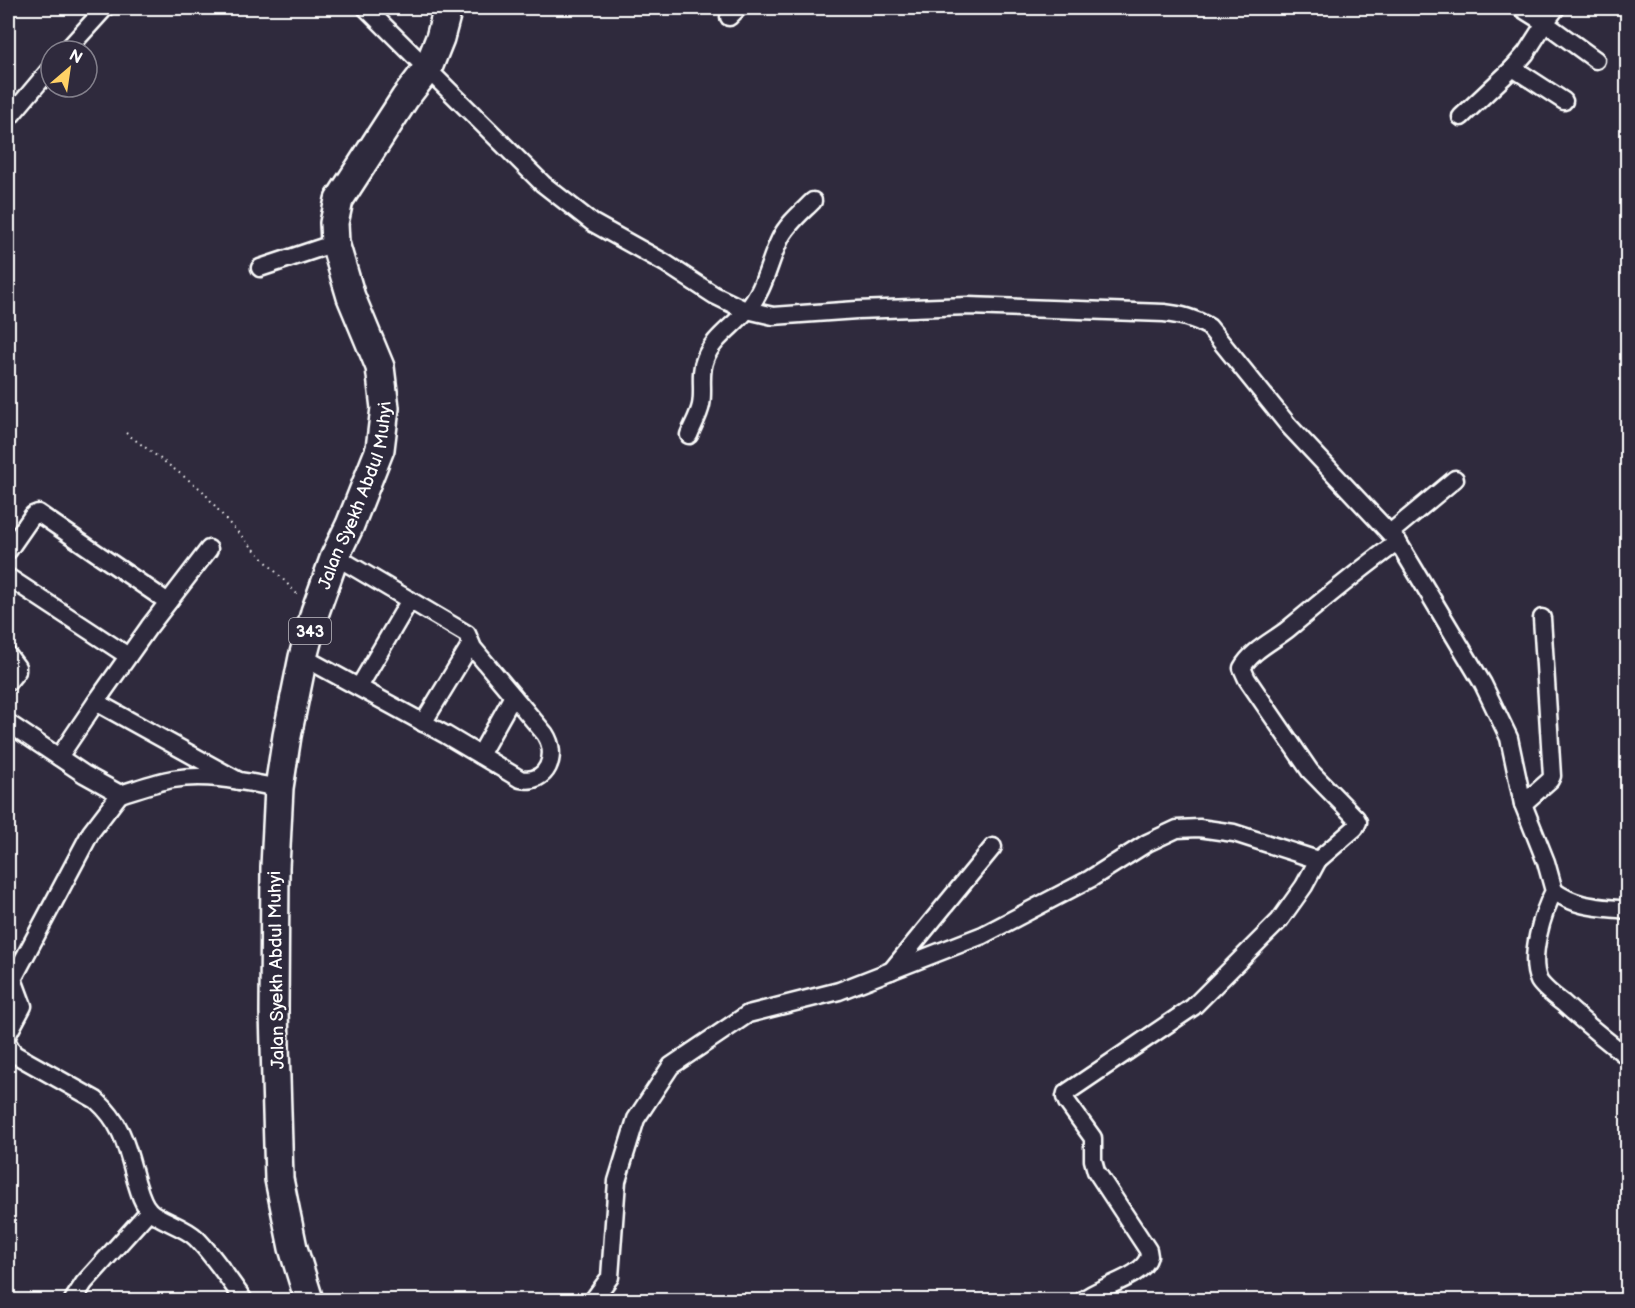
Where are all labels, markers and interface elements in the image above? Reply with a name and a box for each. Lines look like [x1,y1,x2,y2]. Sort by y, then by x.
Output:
north arrow [39,39,99,99]
text: N [66,46,85,68]
street label: Jalan Syekh Abdul Muhyi [314,400,396,592]
road number: 343 [289,618,331,644]
street label: Jalan Syekh Abdul Muhyi [264,871,289,1069]

